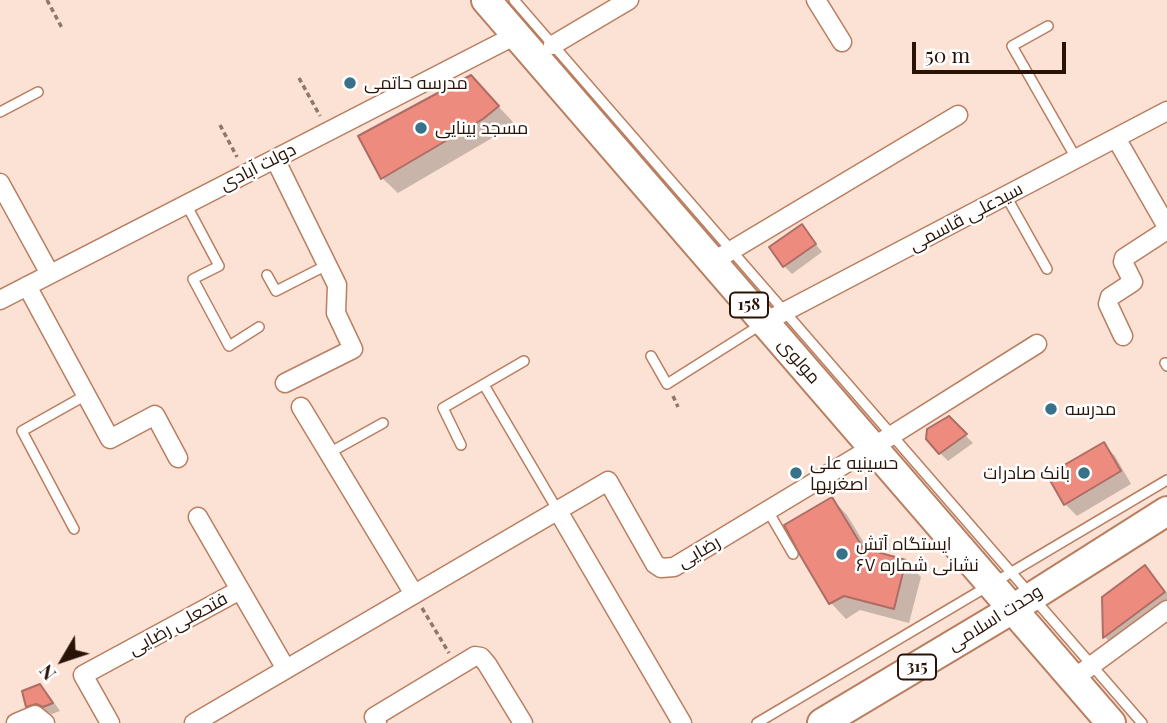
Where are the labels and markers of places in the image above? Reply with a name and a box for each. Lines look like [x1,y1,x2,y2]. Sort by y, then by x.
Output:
place label: مدرسه حاتمی [364,72,468,94]
marker: مدرسه حاتمی [342,75,358,91]
place label: مسجد بینایی [435,117,528,139]
marker: مسجد بینایی [413,120,429,136]
place label: مدرسه [1065,398,1116,420]
marker: مدرسه [1043,401,1059,417]
place label: حسینیه علی اصغریها [810,452,898,494]
place label: بانک صادرات [983,462,1070,484]
marker: حسینیه علی اصغریها [788,465,804,481]
marker: بانک صادرات [1076,465,1092,481]
place label: ایستگاه آتش نشانی شماره ۶۷ [856,533,979,576]
marker: ایستگاه آتش نشانی شماره ۶۷ [834,546,850,562]

